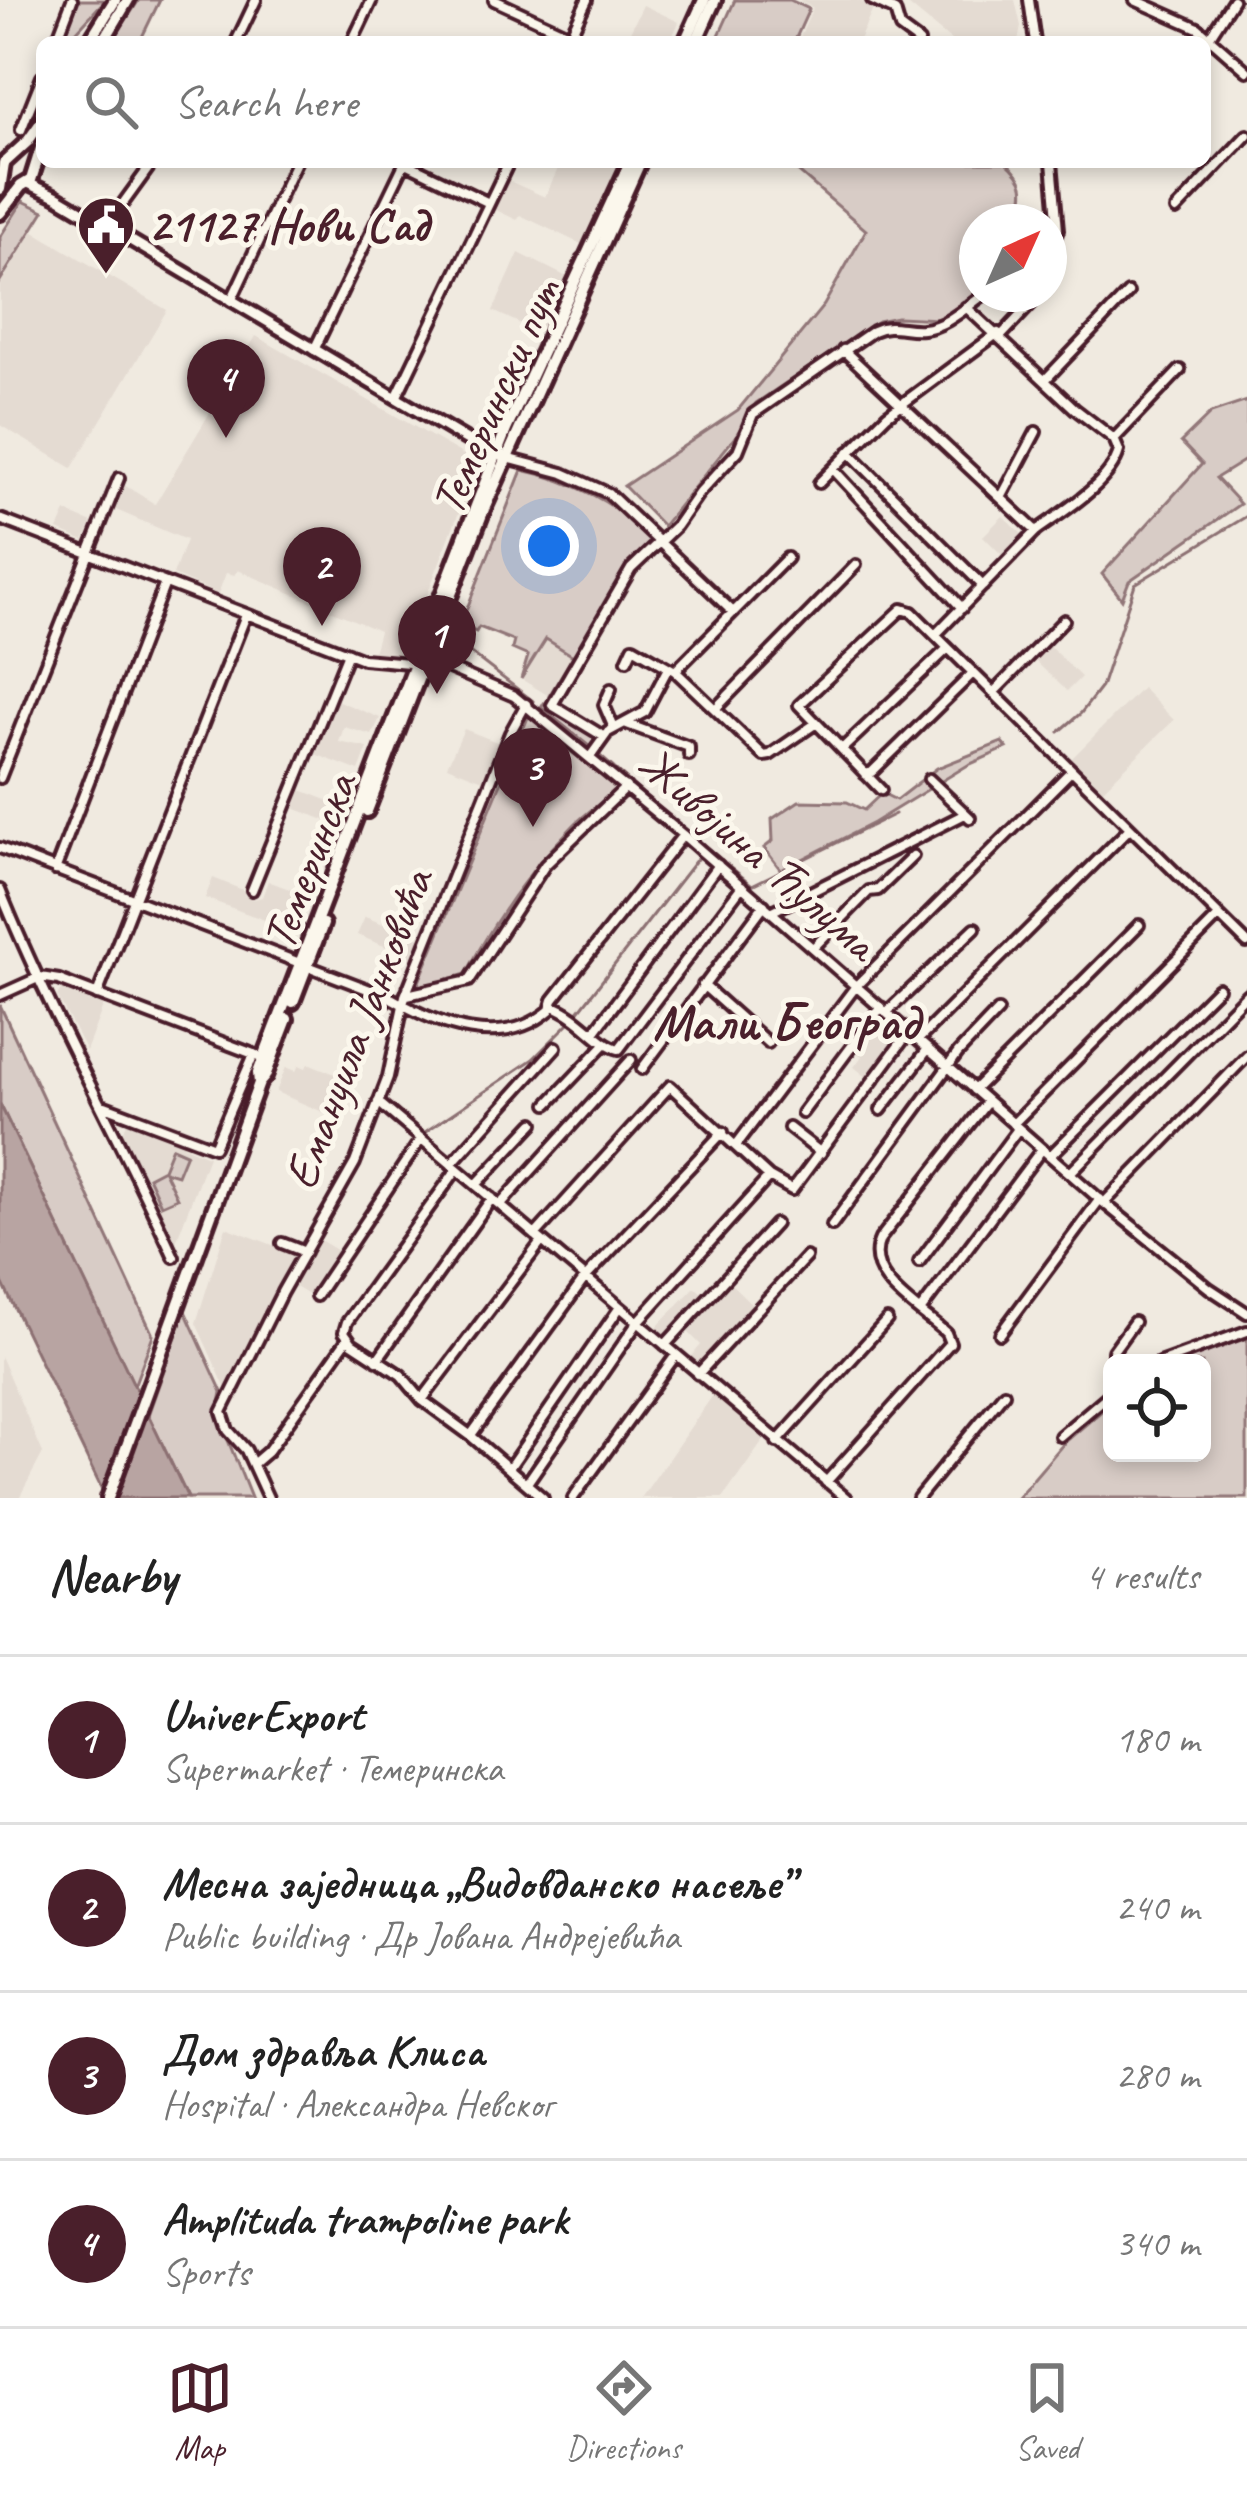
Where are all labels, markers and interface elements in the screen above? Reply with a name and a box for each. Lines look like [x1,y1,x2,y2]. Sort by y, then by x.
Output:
search box [36,36,1211,168]
icon: search [78,69,144,135]
text: Search here [174,74,357,131]
public building icon: 21127 Нови Сад [75,194,137,276]
place label: 21127 Нови Сад [148,195,433,255]
north arrow [959,204,1067,312]
street label: Темерински пут [417,267,575,524]
pin: 4 [187,339,265,438]
your location [519,516,579,576]
pin: 2 [283,527,361,626]
pin: 1 [398,595,476,694]
pin: 3 [494,728,572,827]
street label: Живојина Ћулума [627,733,893,976]
street label: Темеринска [248,762,371,957]
street label: Емануила Јанковића [270,858,448,1197]
district label: Мали Београд [653,990,925,1054]
map controls [1103,1354,1211,1462]
button: locate [1103,1354,1211,1462]
text: Nearby [48,1544,176,1608]
text: 4 results [1085,1552,1199,1601]
text: UniverExport [162,1687,364,1744]
text: 1 [78,1715,96,1764]
text: 180 m [1115,1715,1199,1764]
text: Supermarket · Темеринска [162,1744,503,1793]
text: Месна заједница „Видовданско насеље” [162,1855,792,1912]
text: 2 [78,1883,96,1932]
text: 240 m [1115,1883,1199,1932]
text: Public building · Др Јована Андрејевића [162,1912,680,1961]
text: Дом здравља Клиса [162,2023,484,2080]
text: 3 [78,2051,96,2100]
text: 280 m [1115,2051,1199,2100]
text: Hospital · Александра Невског [162,2080,553,2129]
text: Amplituda trampoline park [162,2191,568,2248]
text: 4 [78,2219,96,2268]
text: 340 m [1115,2219,1199,2268]
text: Sports [162,2248,250,2297]
tab: Map [167,2355,233,2469]
tab: Directions [566,2355,681,2469]
tab: Saved [1014,2355,1080,2469]

